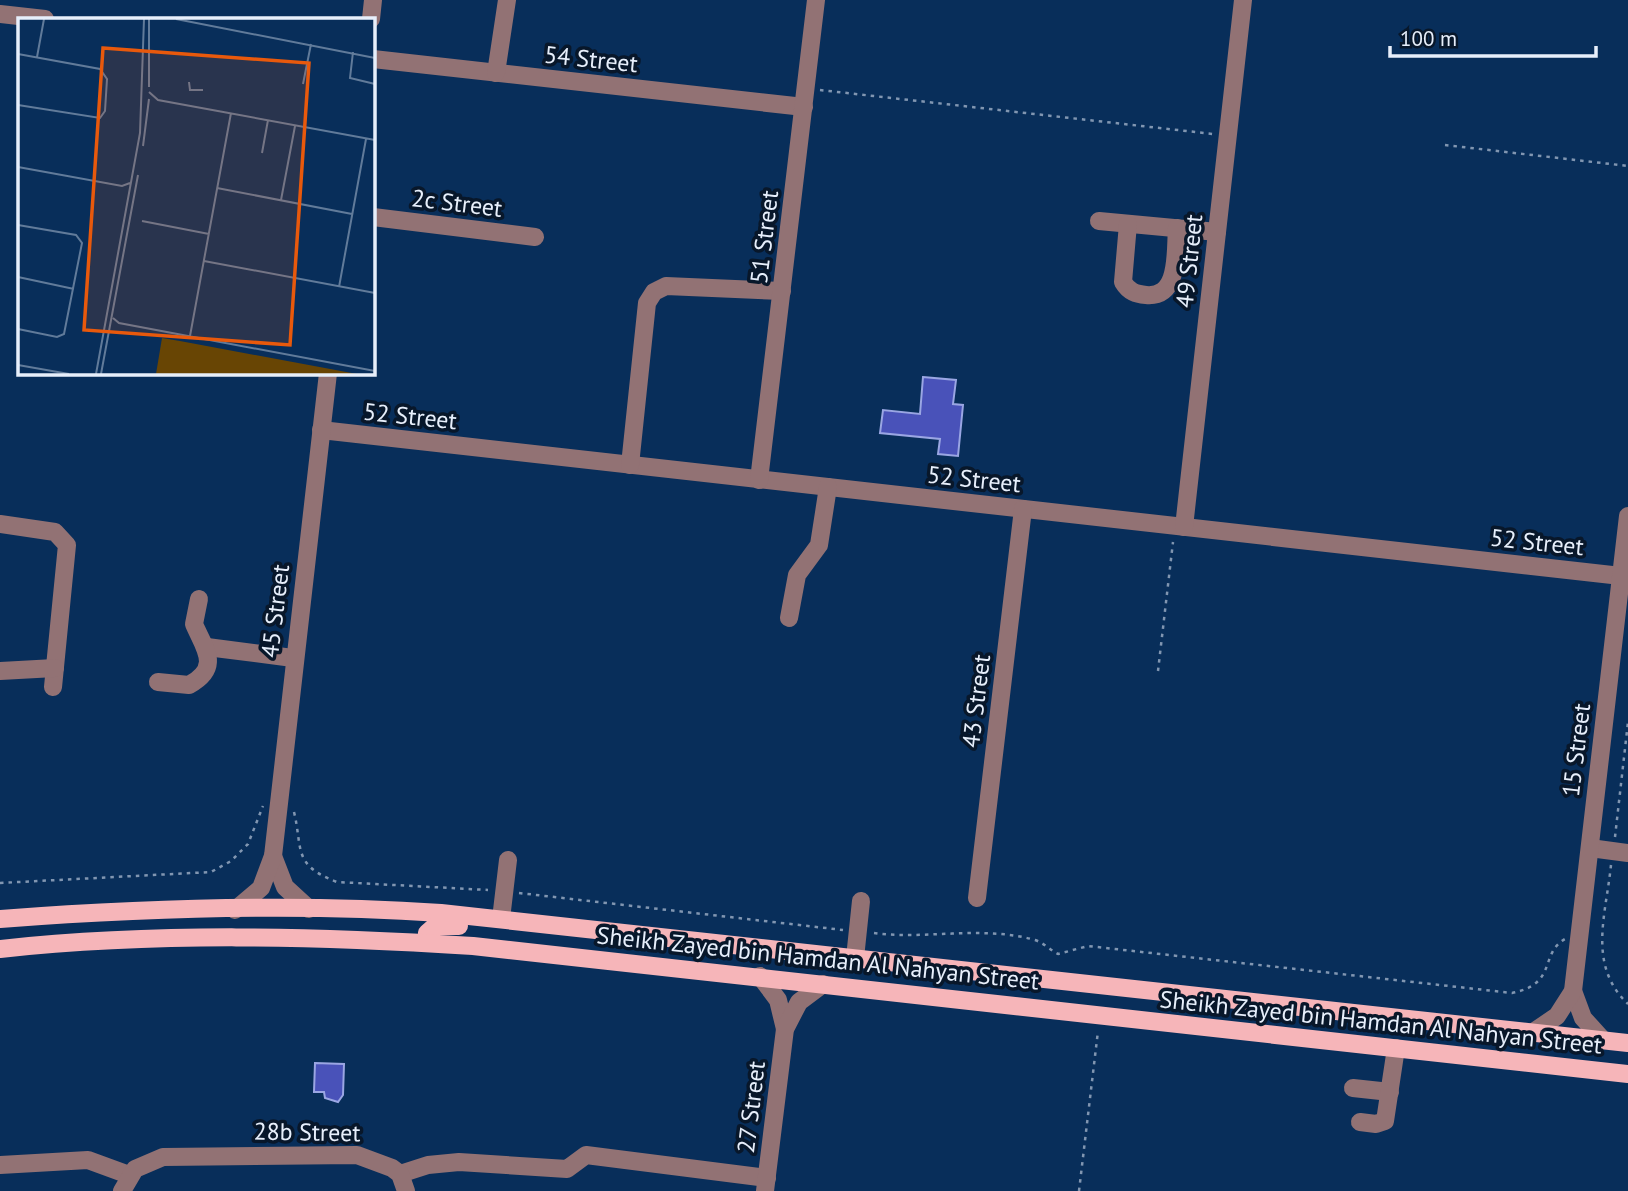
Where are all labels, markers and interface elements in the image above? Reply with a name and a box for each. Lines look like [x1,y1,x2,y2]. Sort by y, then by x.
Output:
scale bar [1390,14,1596,58]
inset map [18,18,374,374]
text: 100 m [1400,25,1457,52]
street label: 54 Street [543,39,639,79]
street label: 2c Street [410,182,504,224]
street label: 51 Street [743,189,785,285]
street label: 49 Street [1169,213,1209,309]
street label: 52 Street [362,396,458,436]
street label: 52 Street [926,459,1022,499]
street label: 52 Street [1489,522,1585,562]
street label: 45 Street [254,563,296,659]
street label: 43 Street [955,653,997,749]
street label: 15 Street [1555,702,1597,798]
street label: Sheikh Zayed bin Hamdan Al Nahyan Street [595,919,1041,997]
street label: Sheikh Zayed bin Hamdan Al Nahyan Street [1158,983,1604,1061]
street label: 27 Street [730,1059,772,1155]
street label: 28b Street [253,1116,361,1148]

